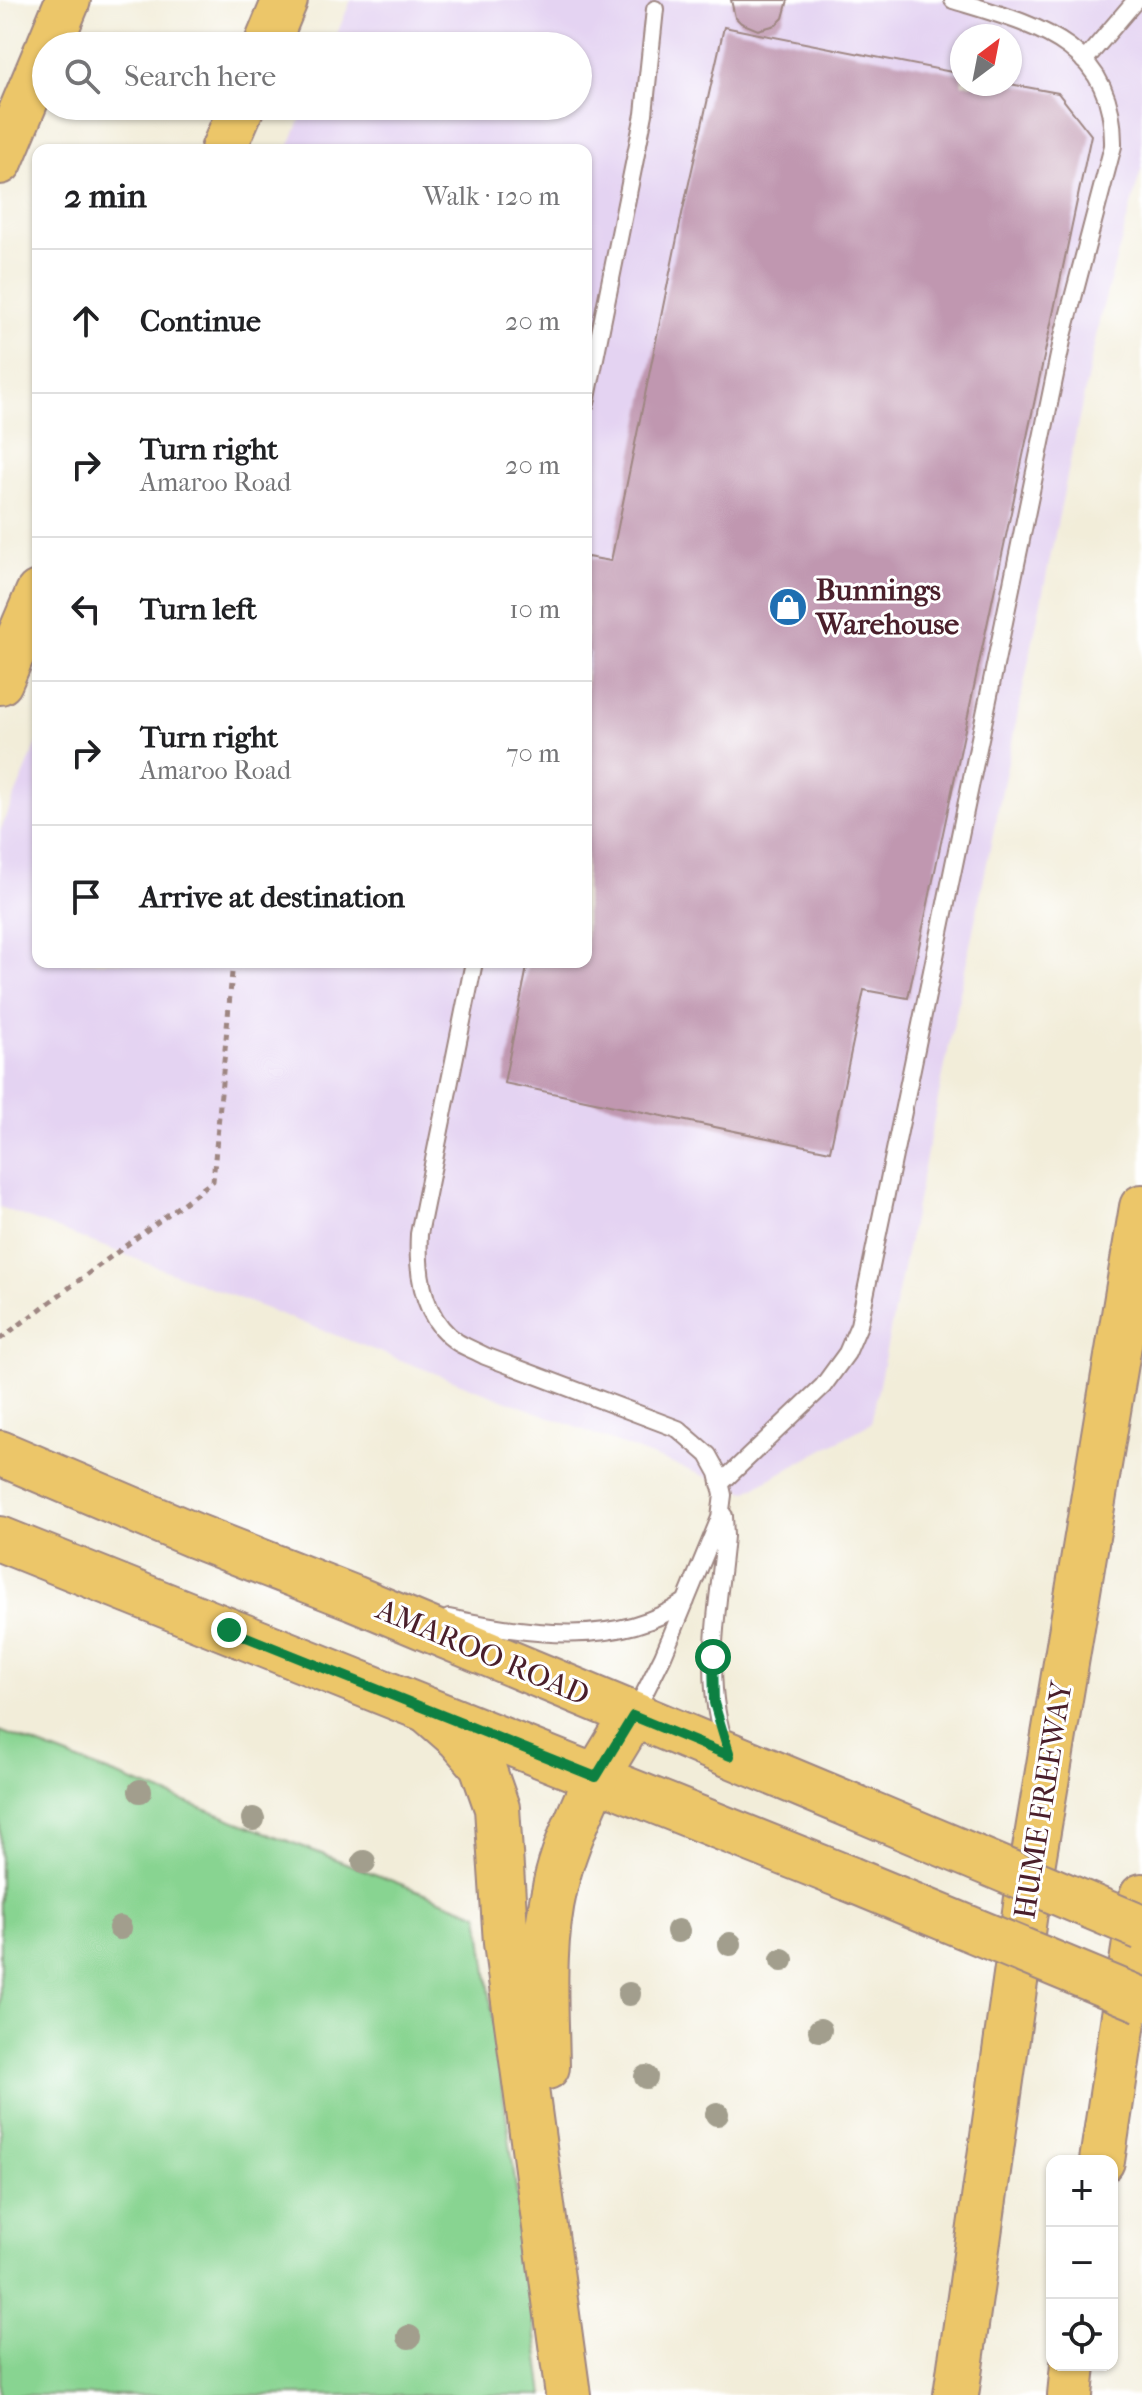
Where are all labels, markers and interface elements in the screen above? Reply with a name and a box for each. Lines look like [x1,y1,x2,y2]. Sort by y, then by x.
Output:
north arrow [950,24,1022,96]
search box [32,32,592,120]
icon: search [60,54,104,98]
text: Search here [124,59,276,94]
text: 2 min [64,176,147,216]
text: Walk · 120 m [423,181,560,212]
icon: ahead [64,299,108,343]
text: Continue [140,304,261,339]
text: 20 m [505,306,560,337]
text: Turn right [140,432,278,467]
icon: right [64,443,108,487]
text: 20 m [505,450,560,481]
text: Amaroo Road [140,467,291,498]
place label: Bunnings Warehouse [814,573,959,642]
shop icon: Bunnings Warehouse [767,586,809,628]
icon: left [64,587,108,631]
text: Turn left [140,592,257,627]
text: 10 m [509,594,560,625]
text: Turn right [140,720,278,755]
icon: right [64,731,108,775]
text: 70 m [506,738,560,769]
text: Amaroo Road [140,755,291,786]
icon: arrive [64,875,108,919]
text: Arrive at destination [140,880,405,915]
street label: AMAROO ROAD [370,1591,594,1713]
route end [211,1612,247,1648]
route start [695,1639,731,1675]
street label: HUME FREEWAY [1007,1677,1080,1921]
map controls [1046,2155,1118,2371]
button: + [1046,2155,1118,2227]
button: − [1046,2227,1118,2299]
button: locate [1046,2299,1118,2371]

